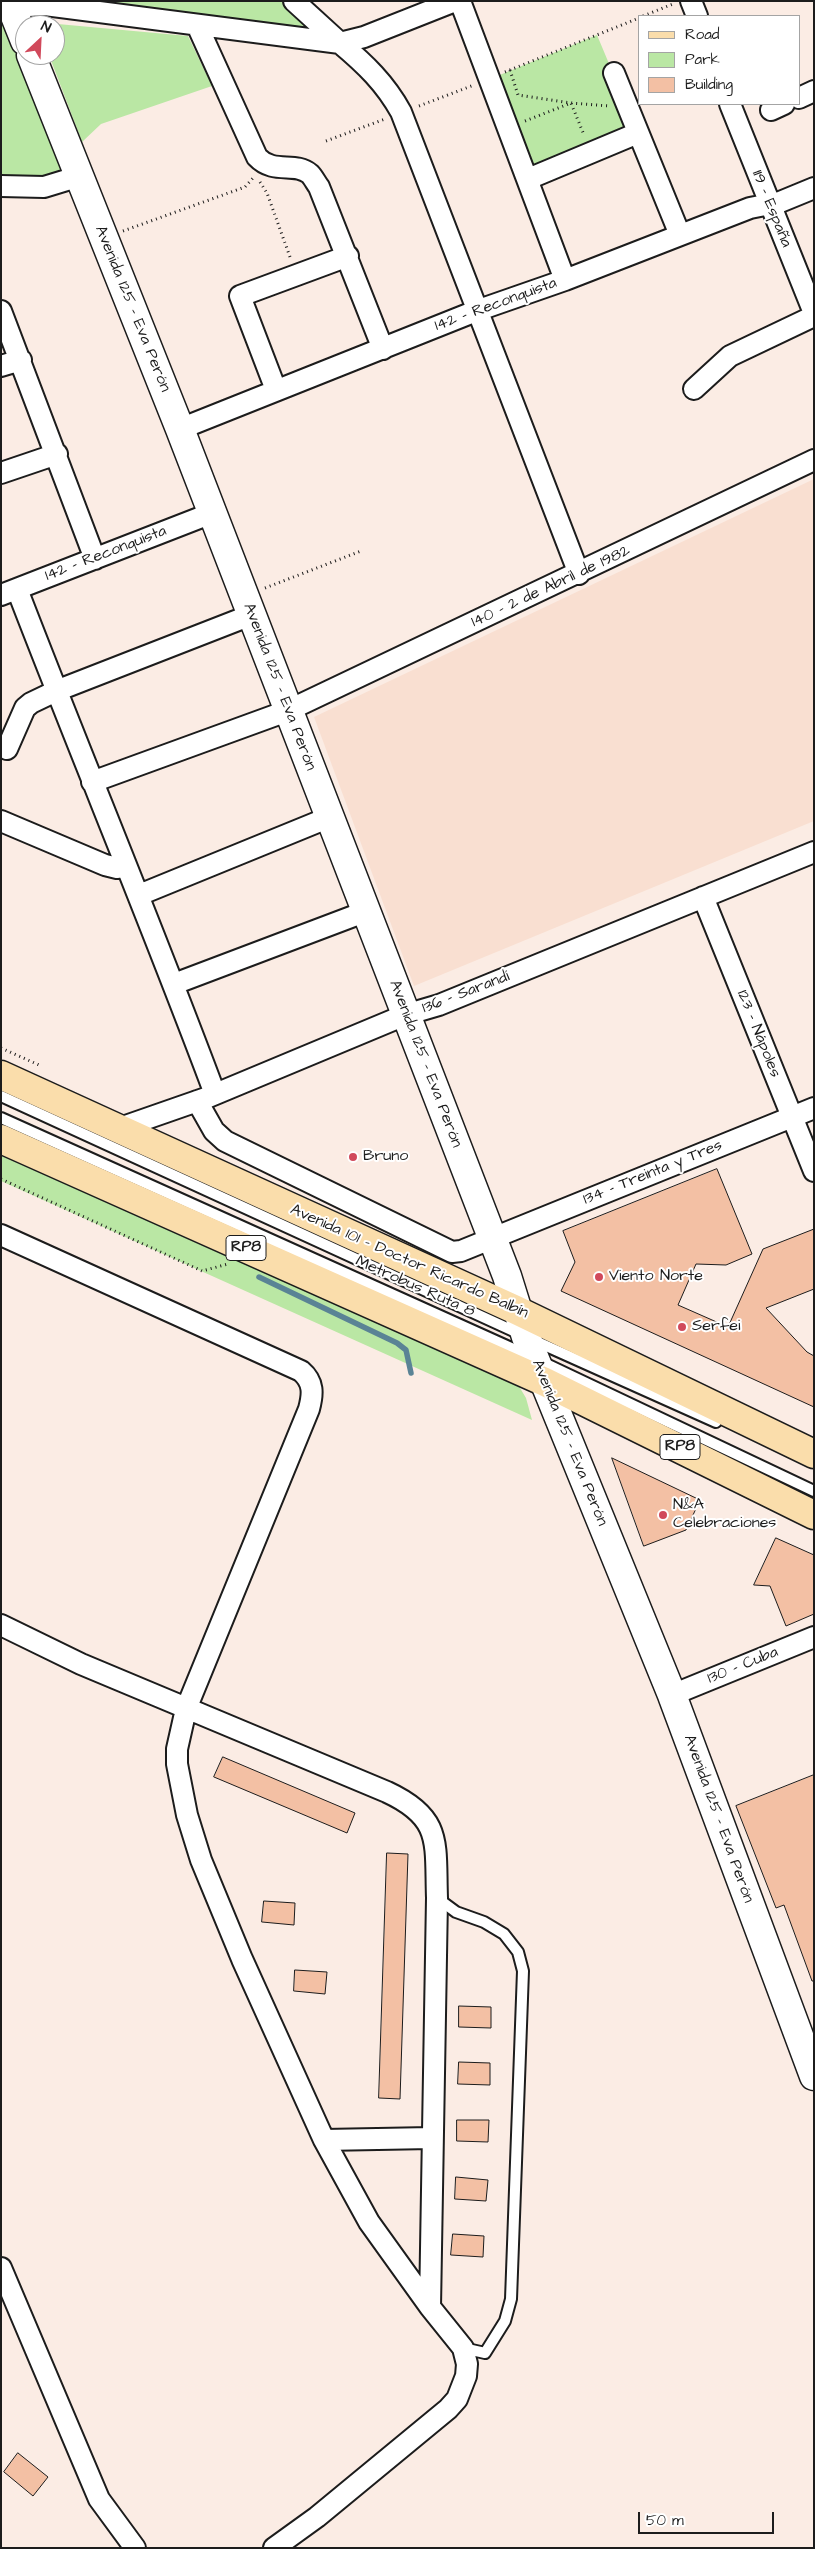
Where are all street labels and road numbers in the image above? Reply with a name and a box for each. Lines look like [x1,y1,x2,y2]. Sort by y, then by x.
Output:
street label: 119 - España [747,168,795,250]
street label: Avenida 125 - Eva Perón [90,223,174,395]
street label: 142 - Reconquista [432,274,560,336]
street label: 142 - Reconquista [43,522,169,586]
street label: 140 - 2 de Abril de 1982 [469,542,633,632]
street label: Avenida 125 - Eva Perón [238,601,320,773]
street label: 136 - Sarandí [420,968,512,1018]
street label: Avenida 125 - Eva Perón [384,978,466,1150]
street label: 123 - Nápoles [732,988,784,1080]
street label: 134 - Treinta y Tres [581,1136,725,1210]
street label: Avenida 101 - Doctor Ricardo Balbín [287,1201,531,1323]
road number: RP8 [226,1236,266,1260]
street label: Metrobus Ruta 8 [352,1252,478,1322]
street label: Avenida 125 - Eva Perón [527,1357,611,1529]
road number: RP8 [660,1434,700,1460]
street label: 130 - Cuba [705,1643,781,1689]
street label: Avenida 125 - Eva Perón [679,1732,757,1906]

